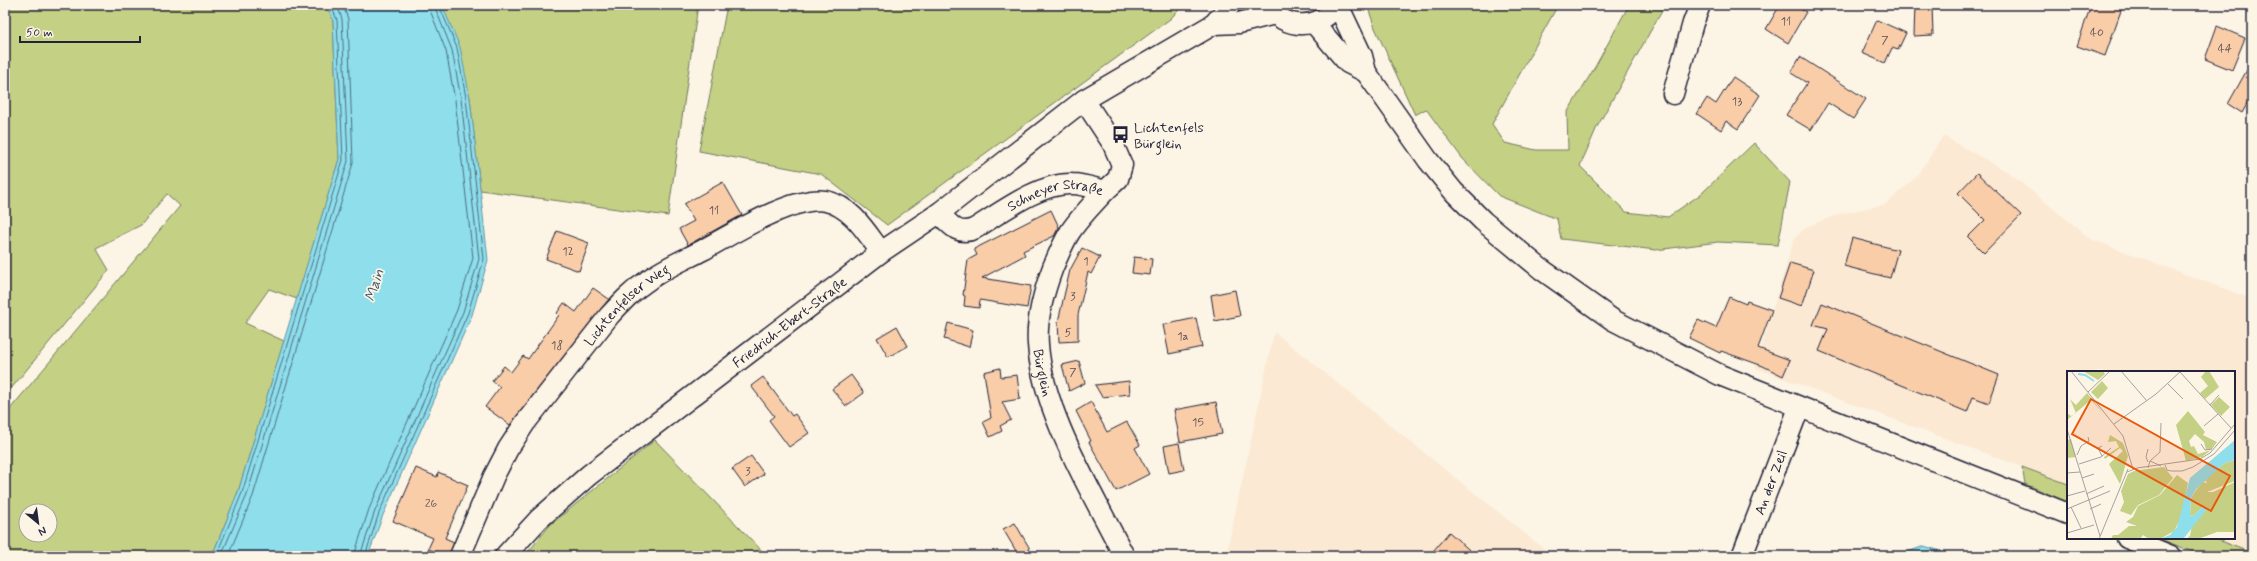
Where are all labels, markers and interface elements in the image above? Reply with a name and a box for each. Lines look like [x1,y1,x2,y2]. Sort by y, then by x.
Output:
house number: 11 [1781,14,1791,30]
scale bar [20,18,140,44]
text: 50 m [26,25,53,41]
house number: 40 [2090,25,2104,41]
house number: 7 [1881,33,1889,49]
house number: 44 [2218,41,2232,57]
house number: 13 [1732,94,1742,110]
place label: Lichtenfels Bürglein [1134,119,1204,155]
bus stop icon: Lichtenfels Bürglein [1111,125,1131,145]
street label: Schneyer Straße [1004,176,1106,216]
house number: 11 [709,203,719,219]
house number: 12 [562,244,574,260]
house number: 1 [1083,254,1089,270]
street label: Lichtenfelser Weg [581,261,674,350]
water label: Main [360,267,390,304]
street label: Friedrich-Ebert-Straße [729,273,851,372]
house number: 3 [1070,289,1076,305]
house number: 5 [1064,325,1072,341]
house number: 1a [1177,329,1189,345]
house number: 18 [551,338,563,354]
street label: Bürglein [1028,348,1056,399]
house number: 7 [1069,365,1077,381]
inset map [2067,371,2235,539]
house number: 15 [1192,415,1204,431]
street label: An der Zeil [1751,448,1792,517]
house number: 3 [745,464,751,480]
house number: 26 [425,496,438,512]
north arrow [18,503,58,543]
text: N [36,523,49,539]

